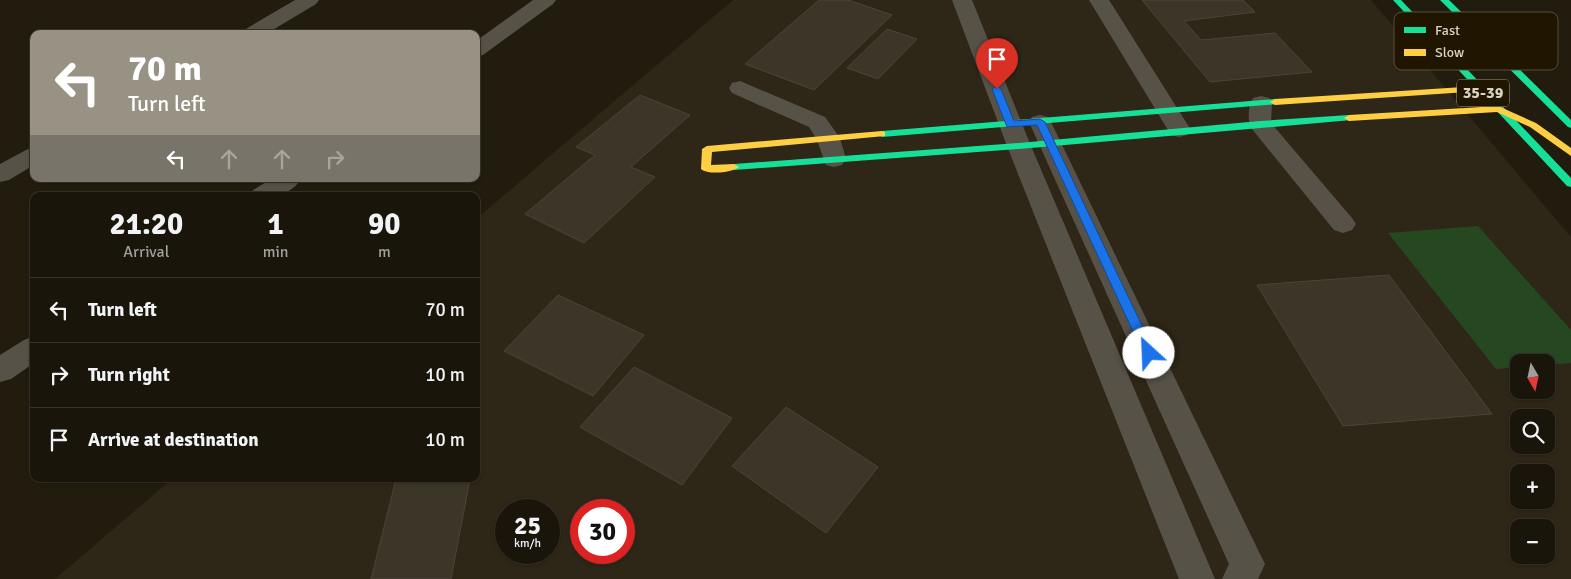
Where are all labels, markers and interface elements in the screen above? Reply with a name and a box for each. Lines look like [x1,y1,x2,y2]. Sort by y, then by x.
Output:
legend [1394,12,1558,70]
text: Fast [1435,22,1460,39]
pin [976,38,1018,89]
text: Slow [1435,44,1464,61]
icon: arrive [983,45,1011,73]
text: 70 m [128,47,202,90]
icon: left [45,50,110,115]
road number: 35-39 [1457,80,1509,106]
text: Turn left [128,90,206,117]
icon: left [162,145,190,173]
icon: ahead [215,145,243,173]
icon: ahead [268,145,296,173]
icon: right [321,145,349,173]
text: 21:20 [110,206,183,243]
text: 1 [268,206,284,243]
text: 90 [368,206,400,243]
text: Arrival [123,242,169,262]
text: min [263,242,289,262]
text: m [378,242,391,262]
icon: left [45,296,73,324]
text: Turn left [88,298,157,322]
text: 70 m [425,298,465,322]
position arrow [1122,326,1174,378]
north arrow [1510,354,1555,399]
map controls [1510,354,1555,564]
icon: right [45,361,73,389]
text: Turn right [88,363,170,387]
text: 10 m [425,363,465,387]
button: search [1510,409,1555,454]
icon: arrive [45,426,73,454]
text: Arrive at destination [88,428,259,452]
text: 10 m [425,428,465,452]
button: + [1510,464,1555,509]
speed limit sign: 30 [570,499,635,564]
text: 25 [514,510,541,541]
button: − [1510,519,1555,564]
text: km/h [514,536,541,551]

